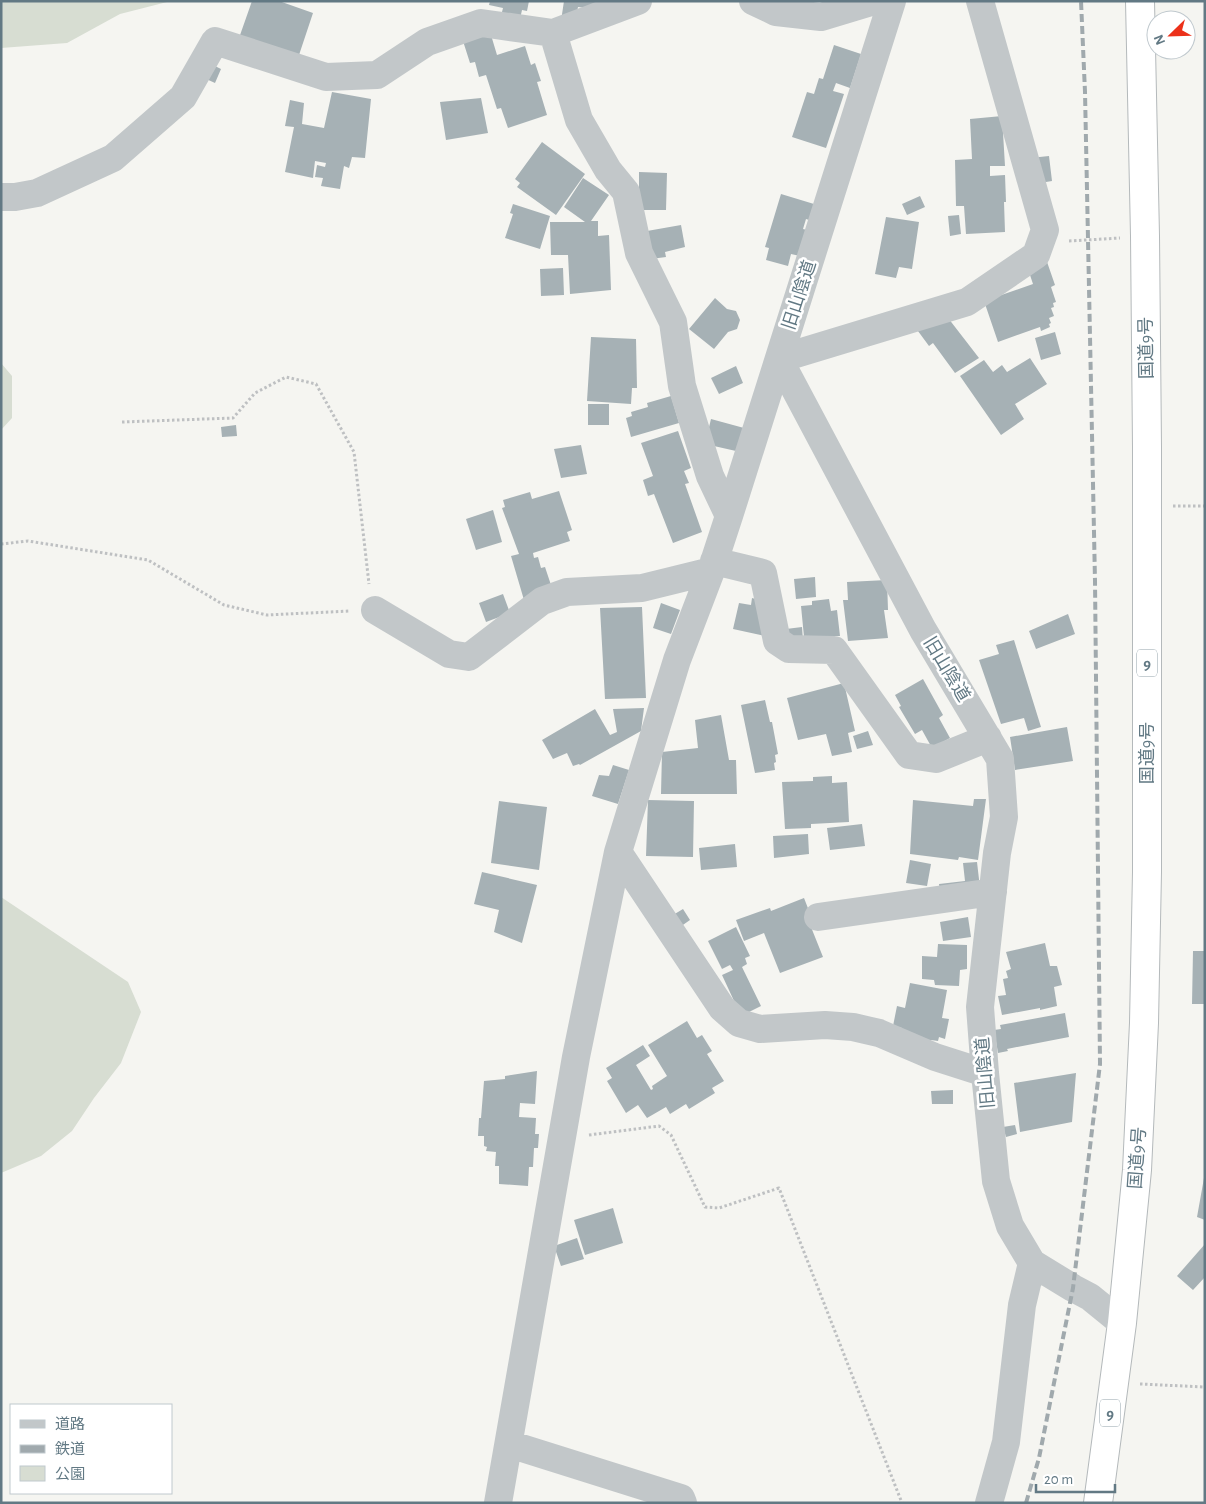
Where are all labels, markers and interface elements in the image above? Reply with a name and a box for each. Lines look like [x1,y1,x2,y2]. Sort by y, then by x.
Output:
north arrow [1146,10,1196,60]
text: N [1152,32,1168,47]
street label: 旧山陰道 [778,258,820,332]
street label: 国道9号 [1135,317,1157,379]
street label: 旧山陰道 [920,633,974,705]
road number: 9 [1137,650,1157,676]
street label: 国道9号 [1137,722,1157,784]
street label: 旧山陰道 [972,1036,998,1110]
street label: 国道9号 [1125,1126,1149,1190]
road number: 9 [1100,1400,1120,1426]
legend [10,1404,172,1494]
text: 道路 [55,1416,85,1432]
text: 鉄道 [55,1441,85,1457]
scale bar [1036,1462,1115,1494]
text: 公園 [55,1466,85,1482]
text: 20 m [1044,1472,1073,1487]

